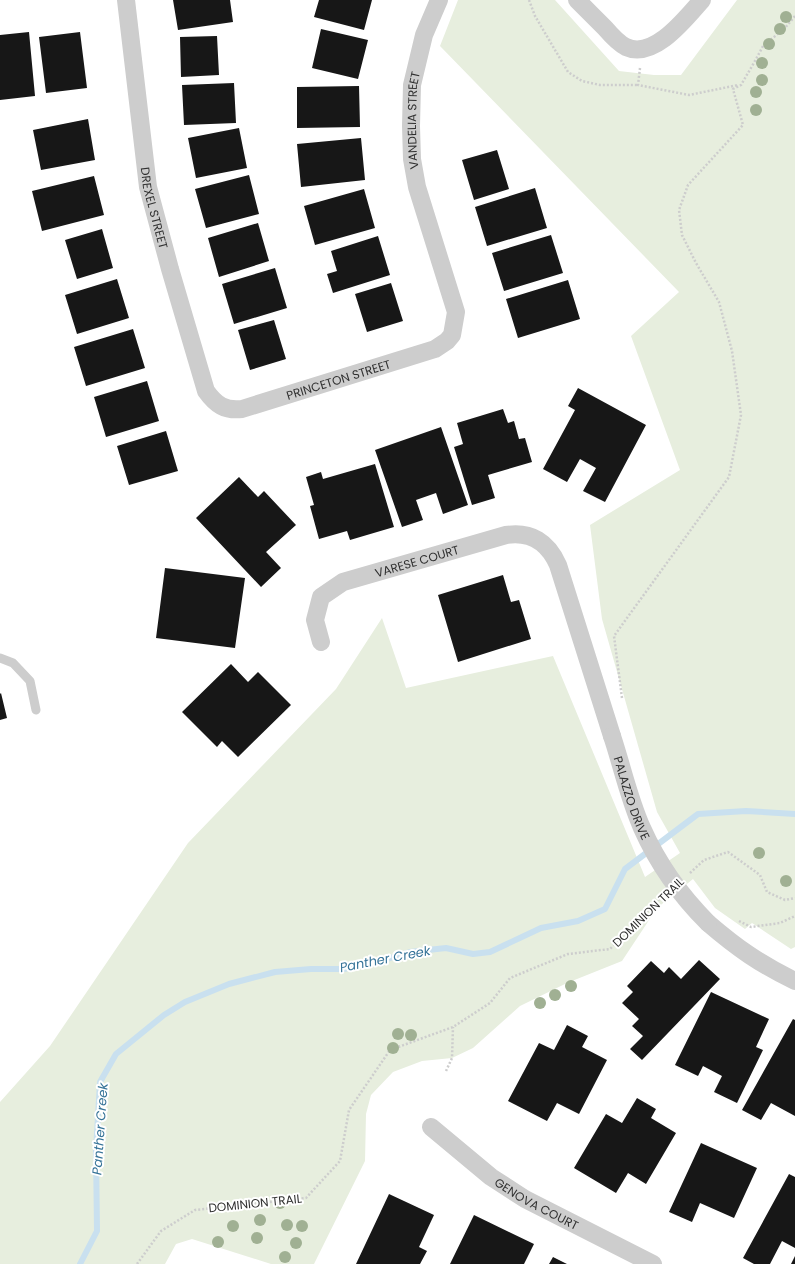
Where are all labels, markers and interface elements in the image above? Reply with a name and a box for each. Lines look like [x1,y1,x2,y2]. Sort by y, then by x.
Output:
street label: VANDELIA STREET [402,69,424,171]
street label: DREXEL STREET [137,166,173,251]
street label: PRINCETON STREET [284,355,393,403]
street label: VARESE COURT [373,540,461,581]
street label: PALAZZO DRIVE [610,754,655,842]
street label: DOMINION TRAIL [608,873,688,951]
water label: Panther Creek [338,941,433,977]
water label: Panther Creek [87,1081,113,1176]
street label: GENOVA COURT [492,1173,582,1234]
street label: DOMINION TRAIL [208,1190,302,1216]

